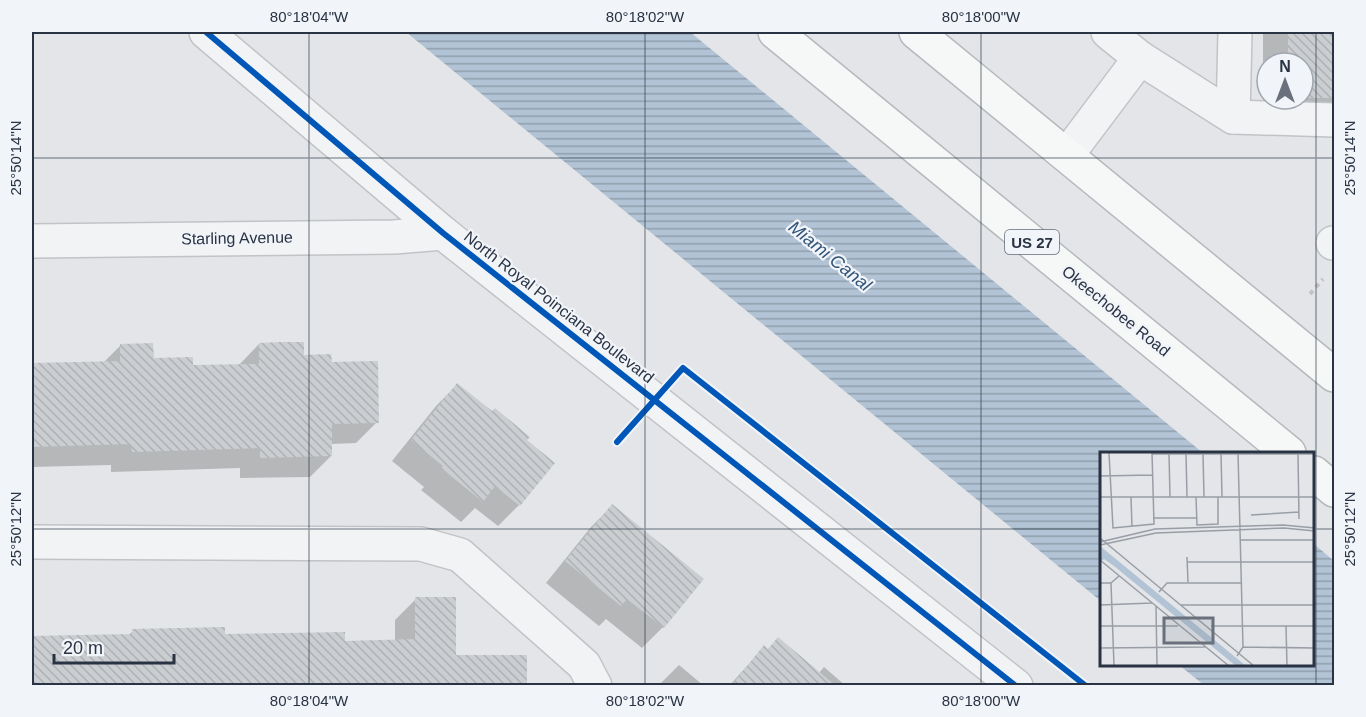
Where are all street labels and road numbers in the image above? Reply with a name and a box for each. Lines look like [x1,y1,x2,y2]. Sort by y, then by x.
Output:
street label: North Royal Poinciana Boulevard [461,228,657,386]
street label: Starling Avenue [181,229,293,247]
road number: US 27 [1005,230,1059,254]
street label: Okeechobee Road [1059,262,1173,360]

